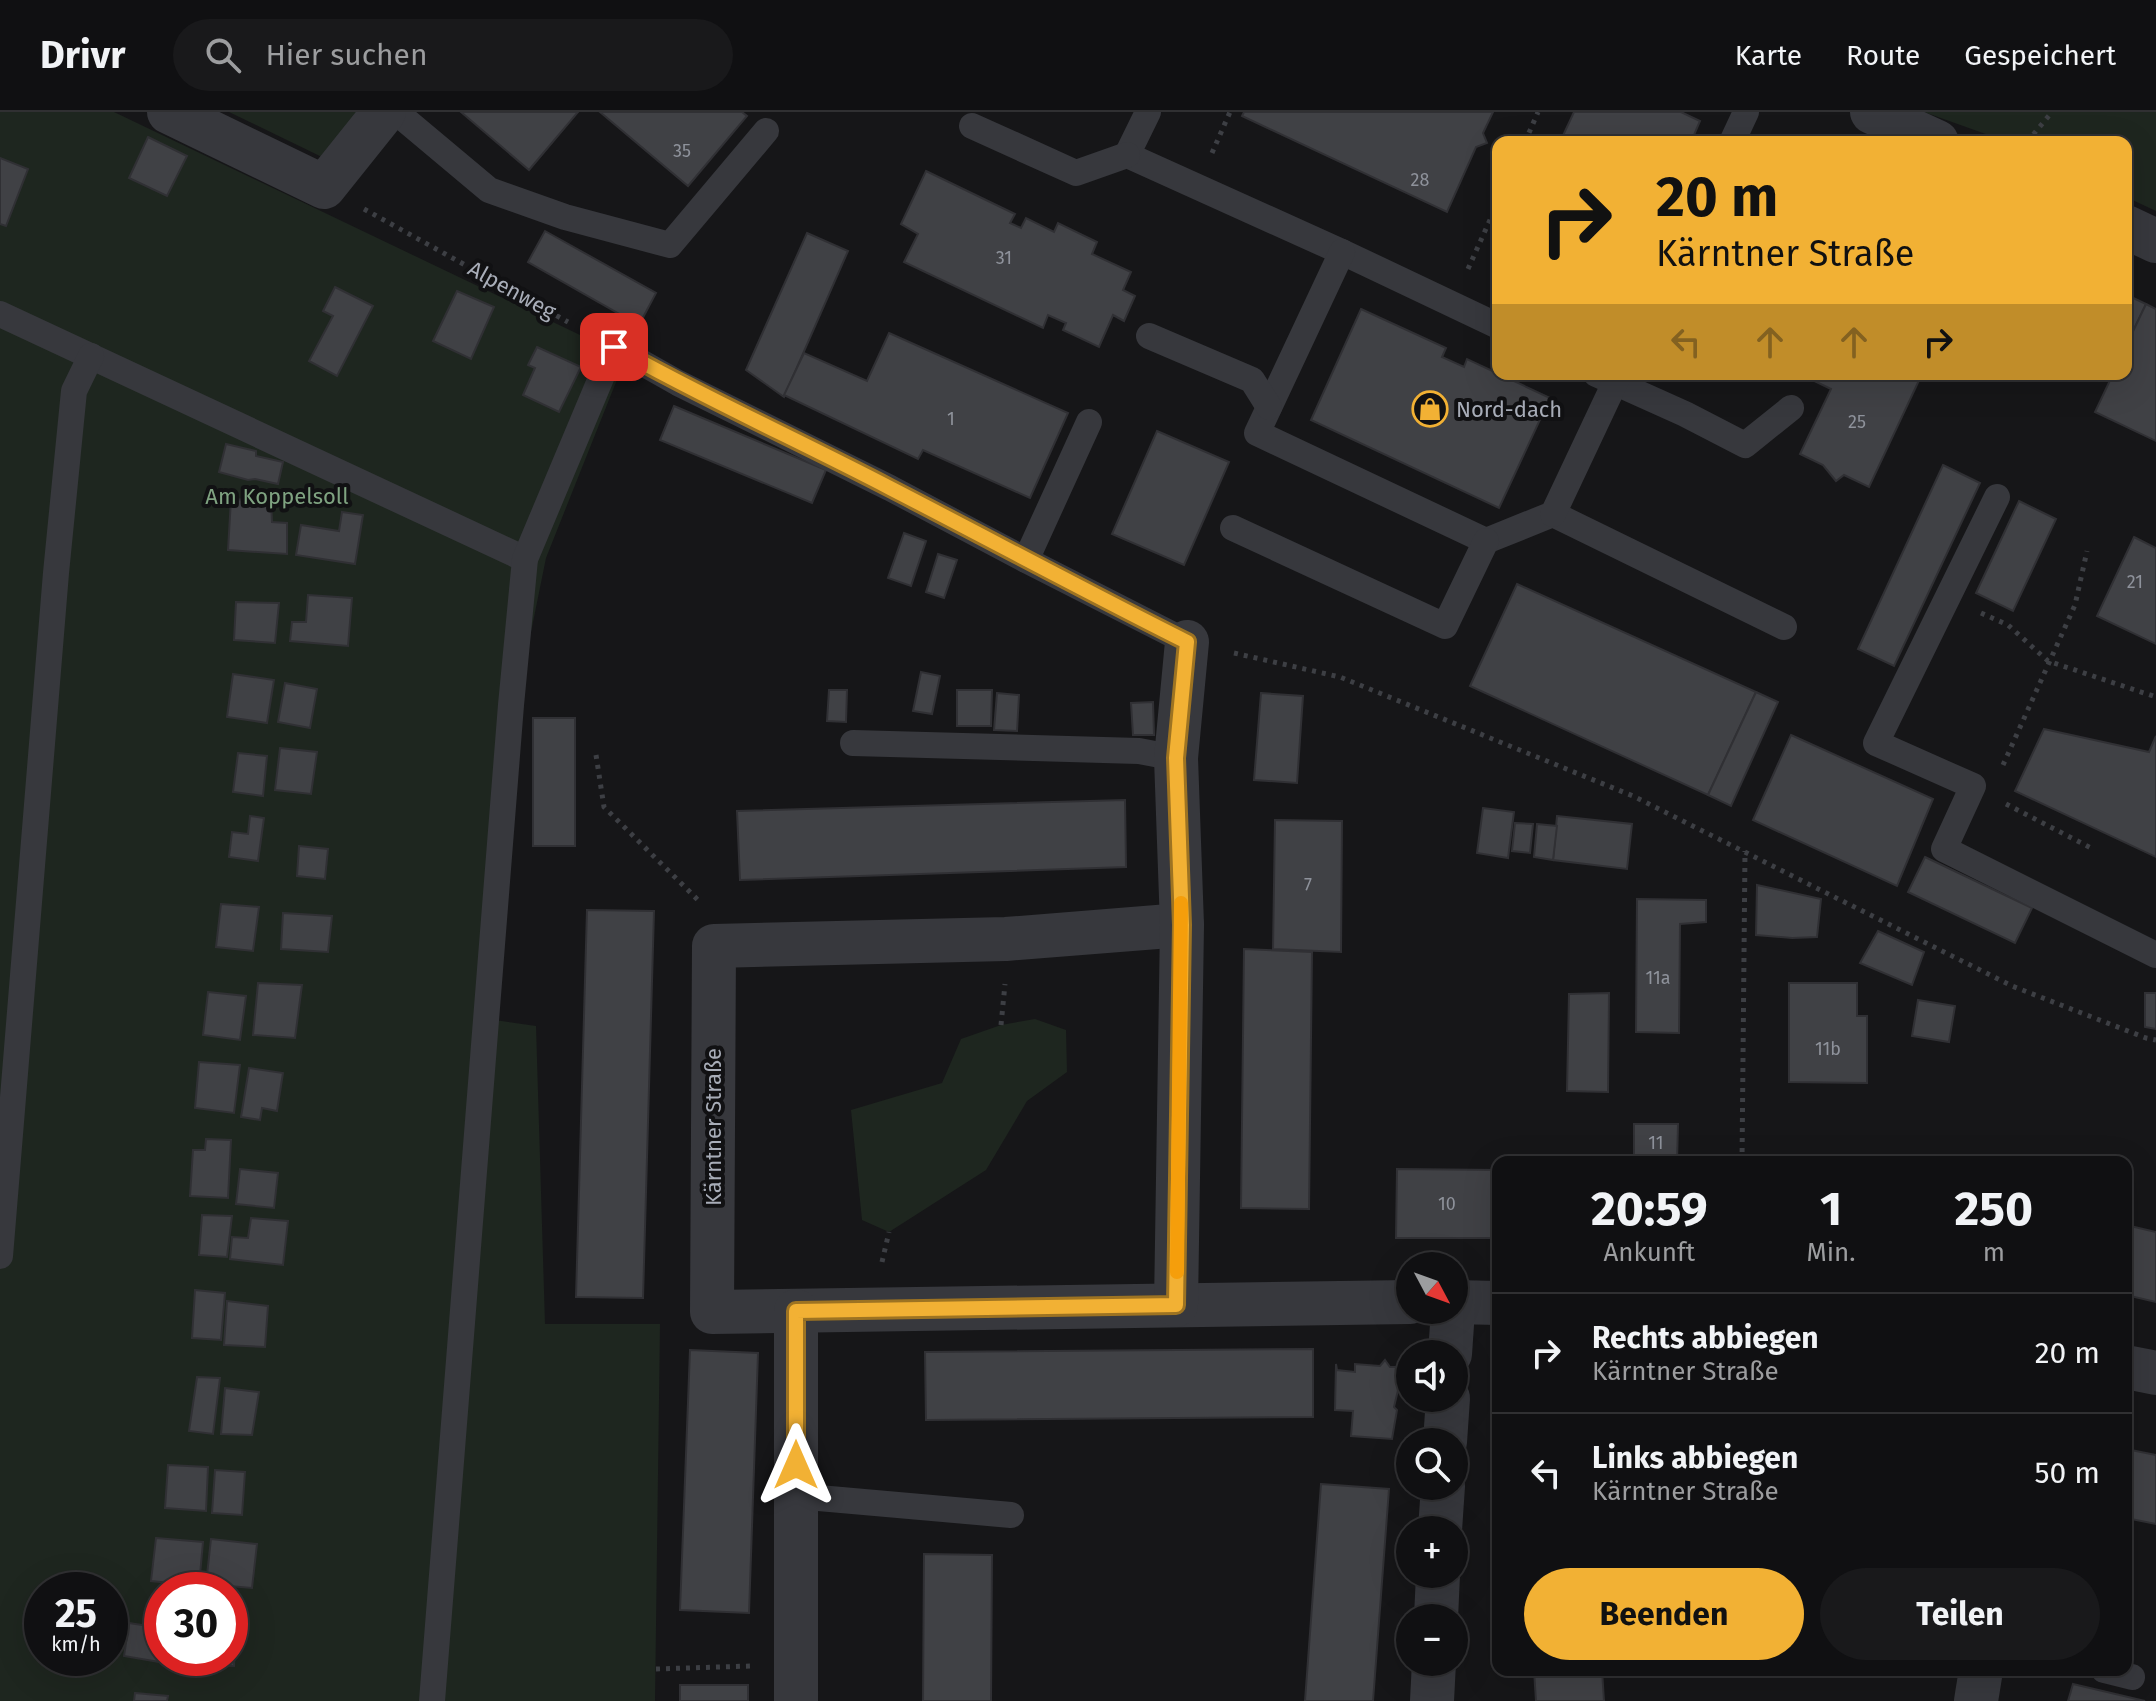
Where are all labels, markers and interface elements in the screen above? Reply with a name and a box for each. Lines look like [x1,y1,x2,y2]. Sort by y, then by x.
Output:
search box [173,19,733,91]
text: Drivr [40,32,125,78]
icon: search [201,33,245,77]
text: Hier suchen [265,37,428,73]
text: Karte [1735,39,1802,72]
text: Route [1846,39,1920,72]
text: Gespeichert [1964,39,2116,72]
house number: 35 [673,140,691,162]
text: 20 m [1656,164,1778,231]
icon: right [1524,168,1628,272]
house number: 28 [1411,169,1429,191]
text: Kärntner Straße [1656,232,1914,276]
house number: 31 [996,247,1012,269]
street label: Alpenweg [463,255,561,325]
pin [580,313,648,381]
icon: left [1664,320,1708,364]
icon: ahead [1748,320,1792,364]
icon: ahead [1832,320,1876,364]
icon: right [1916,320,1960,364]
icon: arrive [592,325,636,369]
shop icon: Nord-dach [1411,390,1449,428]
place label: Nord-dach [1456,396,1562,423]
house number: 1 [947,408,955,430]
house number: 25 [1848,411,1866,433]
park label: Am Koppelsoll [205,483,349,510]
house number: 21 [2127,571,2143,593]
house number: 7 [1304,874,1312,896]
house number: 11a [1645,967,1671,989]
house number: 11b [1815,1038,1841,1060]
street label: Kärntner Straße [700,1048,727,1206]
house number: 11 [1648,1132,1664,1154]
text: 20:59 [1591,1180,1708,1238]
text: 1 [1820,1180,1842,1238]
text: 250 [1954,1180,2033,1238]
house number: 10 [1438,1193,1456,1215]
text: Ankunft [1603,1237,1695,1268]
text: Min. [1807,1237,1856,1268]
text: m [1983,1237,2005,1268]
north arrow [1396,1252,1468,1324]
map controls [1396,1252,1468,1676]
text: Rechts abbiegen [1592,1320,1819,1356]
icon: right [1524,1331,1568,1375]
text: 20 m [2035,1335,2100,1371]
button: sound [1396,1340,1468,1412]
text: Kärntner Straße [1592,1356,1779,1387]
position arrow [754,1423,838,1507]
button: search [1396,1428,1468,1500]
text: Links abbiegen [1592,1440,1798,1476]
icon: left [1524,1451,1568,1495]
text: 50 m [2035,1455,2100,1491]
text: Kärntner Straße [1592,1476,1779,1507]
button: + [1396,1516,1468,1588]
button: Beenden [1524,1568,1804,1660]
button: Teilen [1820,1568,2100,1660]
speed limit sign: 30 [144,1572,248,1676]
text: 25 [55,1590,97,1638]
button: − [1396,1604,1468,1676]
text: km/h [51,1632,101,1656]

